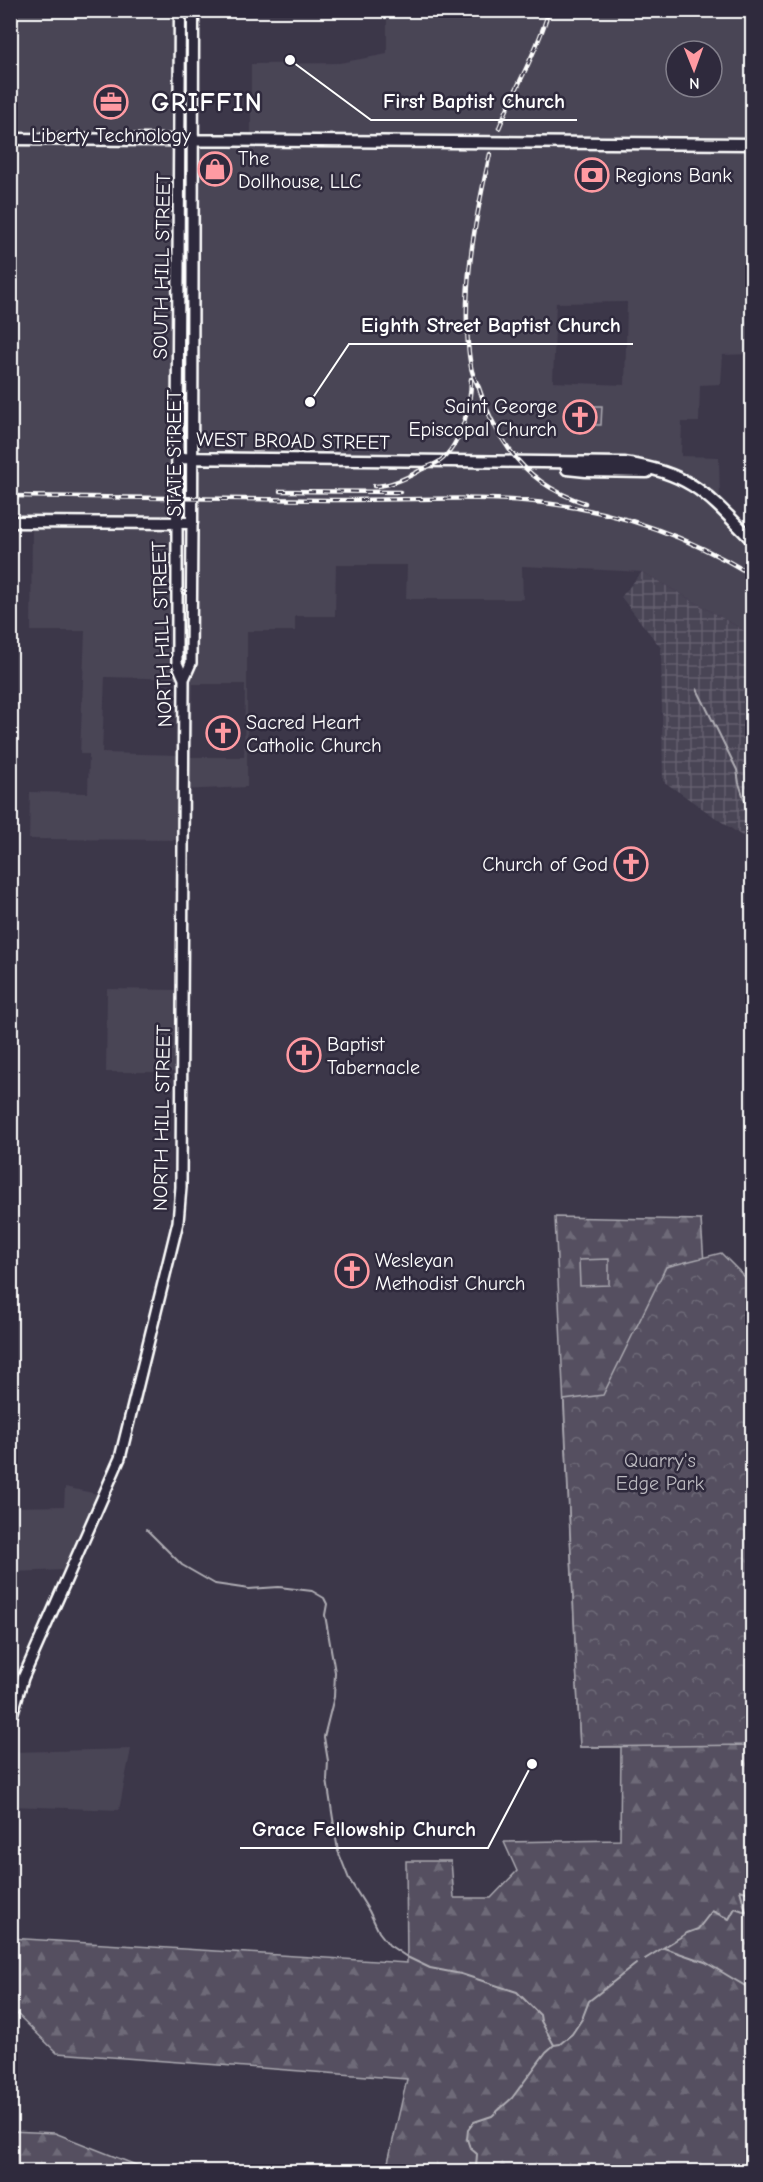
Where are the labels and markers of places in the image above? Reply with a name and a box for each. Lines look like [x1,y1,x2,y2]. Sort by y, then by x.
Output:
callout: First Baptist Church [371,81,577,120]
office icon: Liberty Technology [93,84,129,120]
place label: Liberty Technology [31,124,191,147]
place label: The Dollhouse, LLC [238,147,361,193]
shop icon: The Dollhouse, LLC [197,151,233,187]
bank icon: Regions Bank [574,157,610,193]
place label: Regions Bank [615,164,732,187]
callout: Eighth Street Baptist Church [349,305,633,344]
place label: Saint George Episcopal Church [408,395,557,441]
church icon: Saint George Episcopal Church [562,399,598,435]
place label: Sacred Heart Catholic Church [246,711,382,757]
church icon: Sacred Heart Catholic Church [205,715,241,751]
church icon: Church of God [613,846,649,882]
place label: Church of God [482,853,608,876]
place label: Baptist Tabernacle [327,1033,420,1079]
church icon: Baptist Tabernacle [286,1037,322,1073]
place label: Wesleyan Methodist Church [375,1249,526,1295]
church icon: Wesleyan Methodist Church [334,1253,370,1289]
callout: Grace Fellowship Church [240,1809,488,1848]

